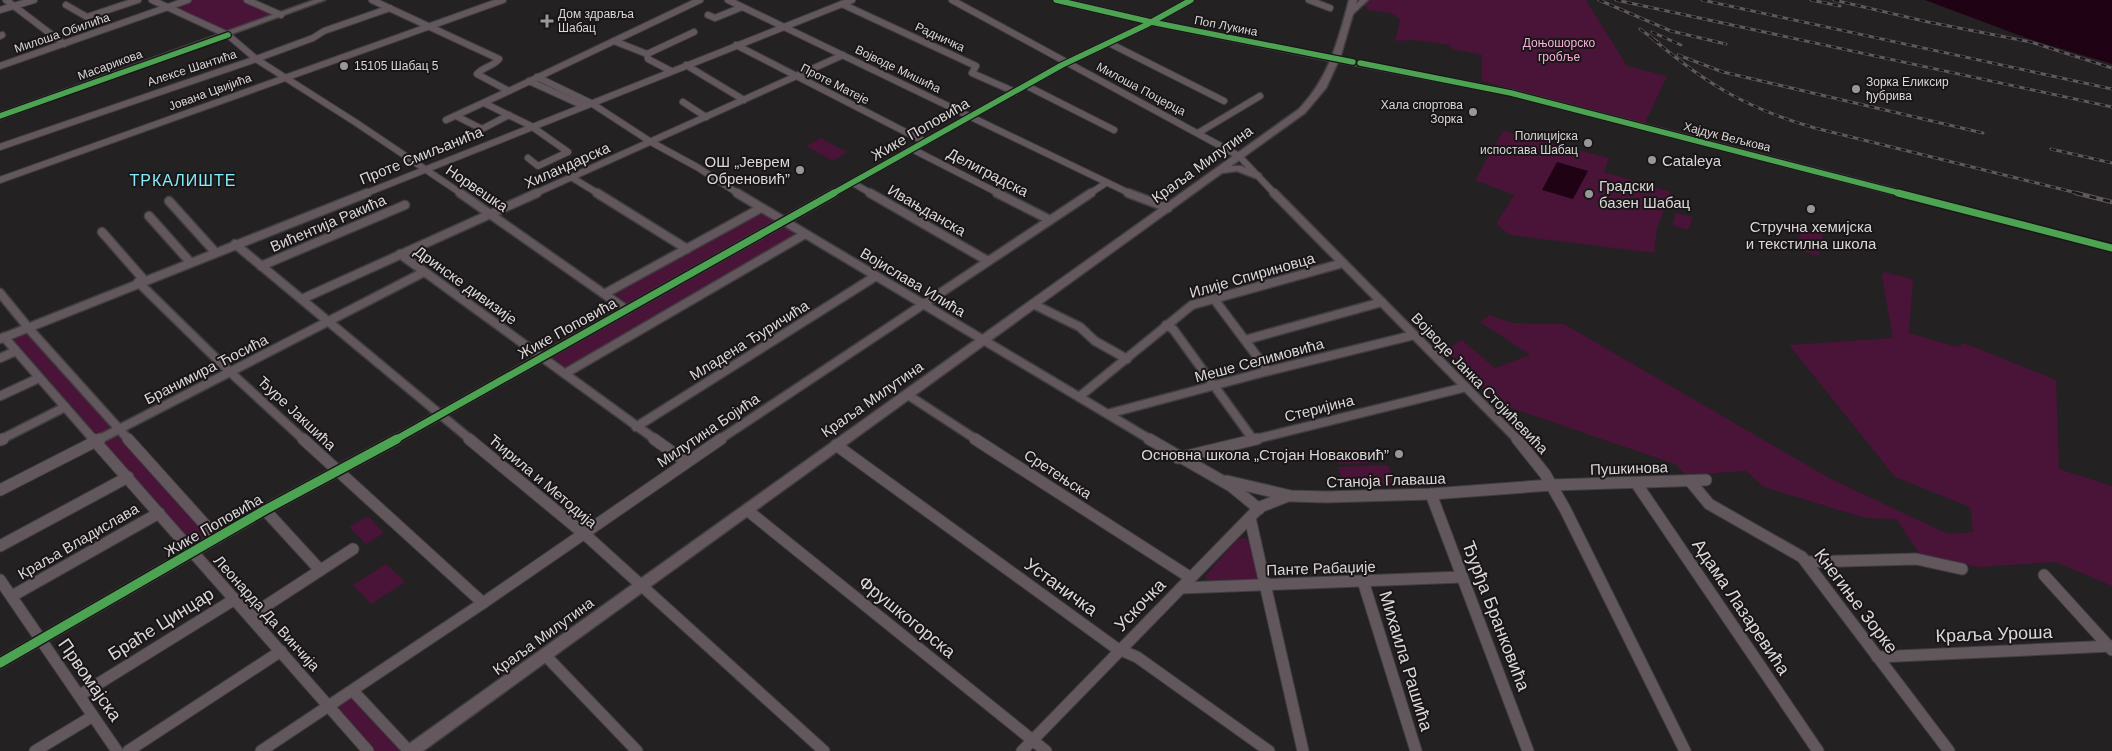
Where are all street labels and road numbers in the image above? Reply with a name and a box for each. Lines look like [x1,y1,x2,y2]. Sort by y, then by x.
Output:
street label: Милоша Обилића [12,10,112,56]
street label: Поп Лукина [1193,13,1259,39]
street label: Радничка [913,19,967,55]
street label: Војводе Мишића [853,42,943,96]
street label: Масарикова [76,47,145,83]
street label: Алексе Шантића [146,47,239,89]
street label: Милоша Поцерца [1094,60,1188,119]
street label: Проте Матеје [798,61,872,107]
street label: Јована Цвијића [167,70,254,113]
street label: Жике Поповића [868,94,972,164]
street label: Хајдук Вељкова [1682,119,1772,155]
street label: Краља Милутина [1148,121,1256,206]
street label: Проте Смиљанића [357,122,486,187]
street label: Хиландарска [522,138,613,191]
street label: Делиградска [945,144,1032,200]
street label: Норвешка [443,161,512,215]
street label: Ивањданска [885,181,970,239]
street label: Вићентија Ракића [268,191,389,255]
street label: Дринске дивизије [412,242,520,328]
street label: Војислава Илића [857,244,969,320]
street label: Илије Спириновца [1187,249,1317,301]
street label: Жике Поповића [515,294,620,362]
street label: Младена Ђуричића [686,296,812,384]
street label: Војводе Јанка Стојићевића [1408,309,1552,458]
street label: Бранимира Ћосића [141,330,271,408]
street label: Меше Селимовића [1193,334,1326,385]
street label: Краља Милутина [818,357,927,441]
street label: Ђуре Јакшића [254,372,340,454]
street label: Милутина Бојића [654,389,763,471]
street label: Стеријина [1283,391,1356,425]
street label: Ћирила и Методија [486,431,601,532]
street label: Сретењска [1021,446,1095,502]
street label: Пушкинова [1590,458,1669,478]
street label: Станоја Главаша [1326,469,1447,491]
street label: Жике Поповића [161,490,265,560]
street label: Краља Владислава [15,499,142,582]
street label: Адама Лазаревића [1688,535,1794,680]
street label: Ђурђа Бранковића [1458,538,1534,695]
street label: Кнегиње Зорке [1810,545,1902,657]
street label: Леонарда Да Винчија [211,552,324,675]
street label: Устаничка [1021,554,1102,621]
street label: Панте Рабаџије [1266,558,1376,578]
street label: Фрушкогорска [855,572,960,663]
street label: Ускочка [1110,574,1170,635]
street label: Браће Цинцар [105,584,217,664]
street label: Михаила Рашића [1375,589,1437,734]
street label: Краља Милутина [489,593,597,678]
street label: Краља Уроша [1935,622,2054,646]
street label: Првомајска [54,635,126,726]

